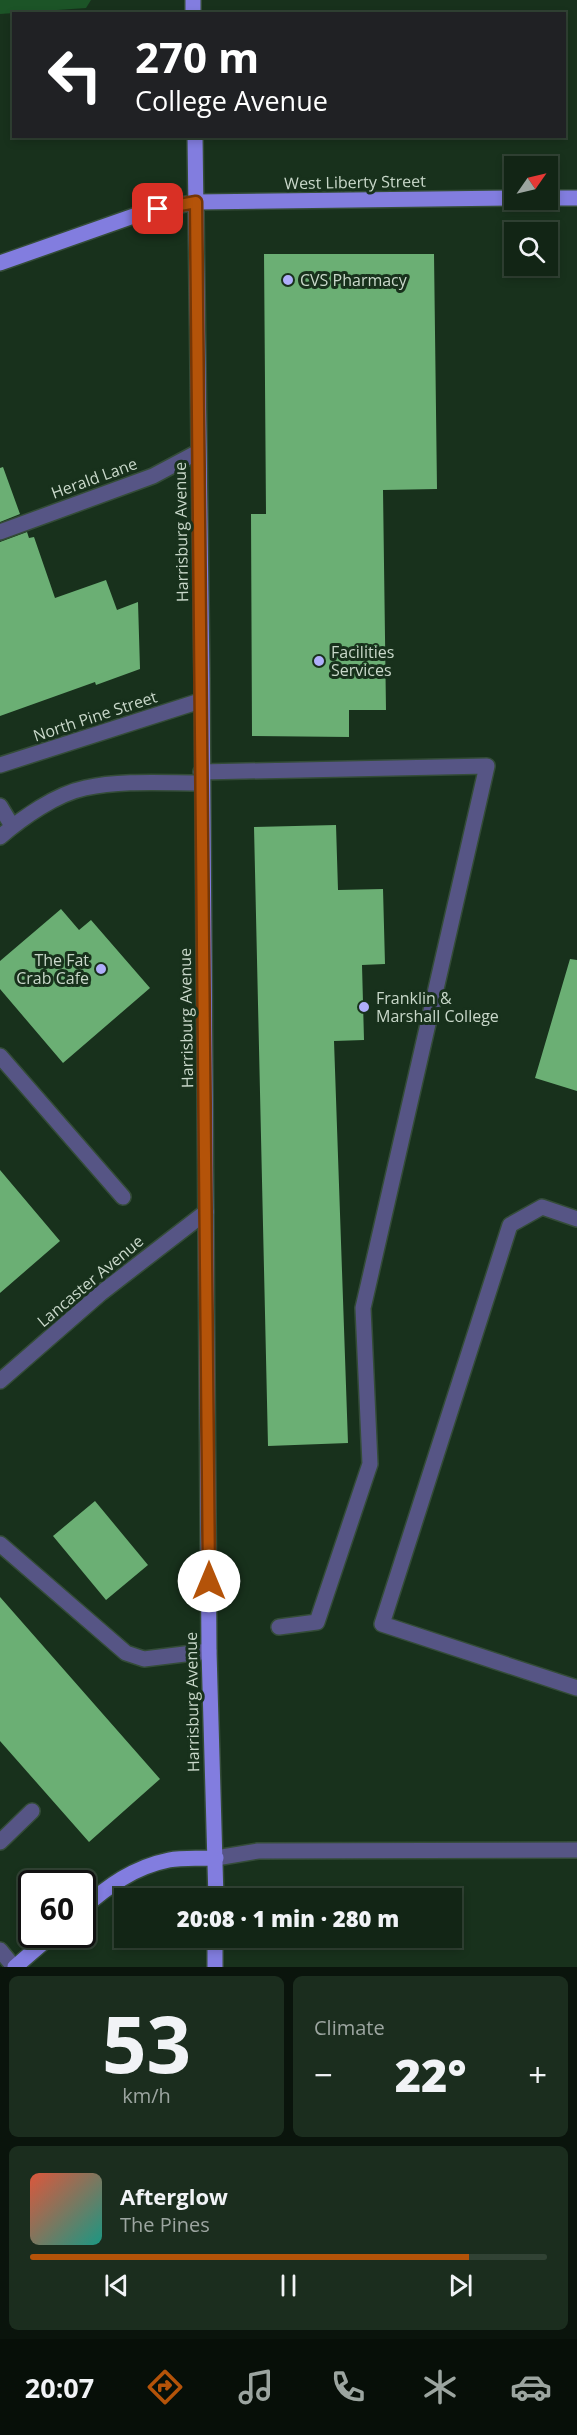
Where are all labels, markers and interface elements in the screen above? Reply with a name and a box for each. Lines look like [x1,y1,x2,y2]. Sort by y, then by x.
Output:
text: 270 m [135,28,259,85]
icon: left [36,36,114,114]
text: College Avenue [135,82,328,119]
north arrow [504,156,558,210]
map controls [504,156,558,276]
street label: West Liberty Street [284,170,426,194]
pin [132,183,183,234]
icon: arrive [141,192,174,225]
button: search [504,222,558,276]
place label: CVS Pharmacy [300,269,408,291]
marker: CVS Pharmacy [281,273,295,287]
street label: Herald Lane [48,452,140,504]
street label: Harrisburg Avenue [169,462,193,602]
place label: Facilities Services [331,641,394,681]
marker: Facilities Services [312,654,326,668]
street label: North Pine Street [30,685,160,746]
street label: Harrisburg Avenue [174,948,198,1088]
place label: The Fat Crab Cafe [16,949,89,989]
marker: The Fat Crab Cafe [94,962,108,976]
place label: Franklin & Marshall College [376,987,499,1027]
marker: Franklin & Marshall College [357,1000,371,1014]
street label: Lancaster Avenue [32,1230,148,1332]
position arrow [177,1549,241,1613]
street label: Harrisburg Avenue [180,1632,204,1772]
speed limit sign: 60 [18,1870,96,1948]
text: 20:08 · 1 min · 280 m [177,1903,399,1933]
text: 53 [102,1990,191,2096]
text: Climate [314,2014,385,2041]
text: 22° [395,2044,466,2105]
text: − [314,2052,333,2097]
text: + [528,2052,547,2097]
text: km/h [122,2082,171,2109]
text: Afterglow [120,2181,228,2211]
text: The Pines [120,2211,210,2238]
icon: previous [100,2269,133,2302]
icon: pause [272,2269,305,2302]
icon: next [444,2269,477,2302]
icon: directions [144,2366,186,2408]
icon: music [235,2366,277,2408]
icon: phone [327,2366,369,2408]
icon: climate [419,2366,461,2408]
icon: car [510,2366,552,2408]
text: 20:07 [25,2369,94,2406]

